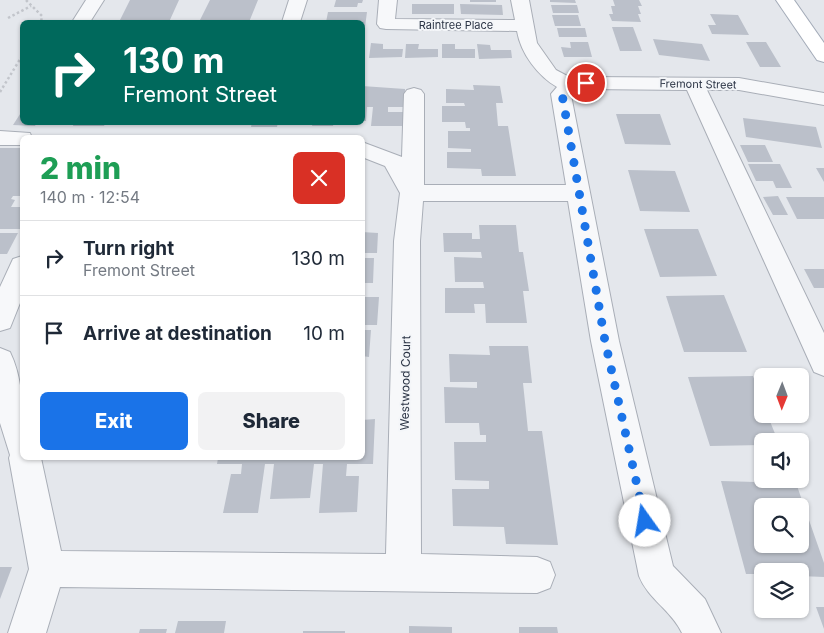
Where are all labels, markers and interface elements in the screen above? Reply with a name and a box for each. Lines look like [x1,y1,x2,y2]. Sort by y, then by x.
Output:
street label: Raintree Place [419,18,493,32]
text: 130 m [123,39,225,81]
icon: right [40,40,105,105]
pin [565,62,607,104]
icon: arrive [572,69,600,97]
street label: Fremont Street [659,76,737,92]
text: Fremont Street [123,81,277,107]
text: 2 min [40,150,121,186]
button: close [293,152,345,204]
text: 140 m · 12:54 [40,187,140,207]
text: Turn right [83,237,174,260]
icon: right [40,244,68,272]
text: 130 m [292,247,345,270]
text: Fremont Street [83,260,195,280]
icon: arrive [40,319,68,347]
text: Arrive at destination [83,322,272,345]
text: 10 m [303,322,345,345]
street label: Westwood Court [397,335,413,431]
north arrow [754,368,809,422]
map controls [754,368,809,618]
button: Exit [40,392,188,450]
button: Share [198,392,345,450]
button: sound [754,433,809,488]
position arrow [618,494,670,546]
button: search [754,498,809,553]
button: layers [754,563,809,618]

